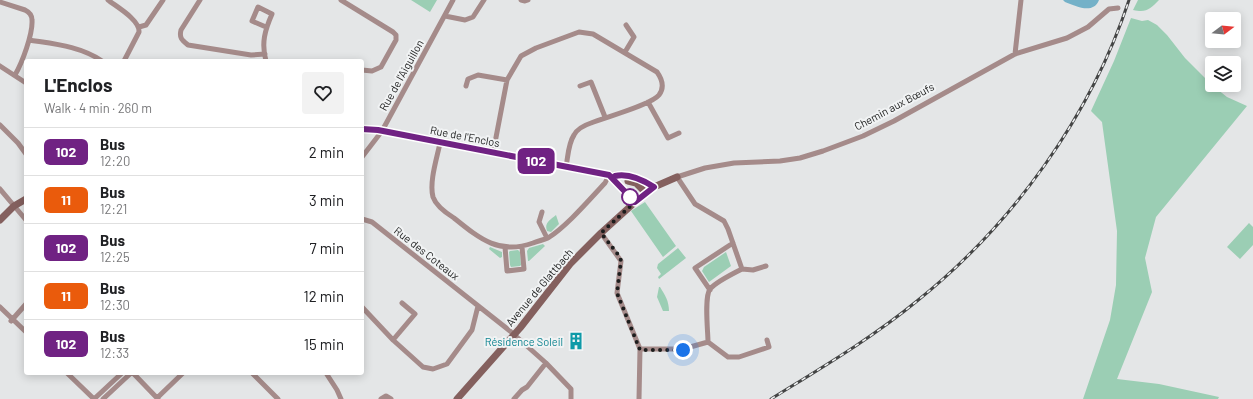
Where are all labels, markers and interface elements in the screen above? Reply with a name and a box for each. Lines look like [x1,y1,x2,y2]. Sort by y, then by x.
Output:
north arrow [1205,12,1241,48]
map controls [1205,12,1241,92]
street label: Rue de l'Aiguillon [376,37,426,113]
button: layers [1205,56,1241,92]
button: heart [302,72,344,114]
text: L'Enclos [44,73,113,96]
street label: Chemin aux Bœufs [852,79,936,133]
text: Walk · 4 min · 260 m [44,100,152,116]
street label: Rue de l'Enclos [429,123,501,149]
text: Bus [100,135,125,153]
text: 102 [56,143,76,160]
text: 2 min [309,143,344,161]
line badge: 102 [513,148,559,174]
text: 102 [526,152,546,169]
text: 12:20 [100,153,130,169]
text: Bus [100,183,125,201]
unlabelled marker [621,188,639,206]
text: 11 [61,191,71,208]
text: 3 min [309,191,344,209]
text: 12:21 [100,201,127,217]
street label: Rue des Coteaux [392,224,462,282]
text: Bus [100,231,125,249]
text: 102 [56,239,76,256]
text: 7 min [310,239,344,257]
street label: Avenue de Glattbach [503,245,575,328]
text: 12:25 [100,249,130,265]
text: Bus [100,279,125,297]
text: 11 [61,287,71,304]
text: 12 min [303,287,344,305]
text: 12:30 [100,297,130,313]
text: Bus [100,327,125,345]
building icon: Résidence Soleil [566,331,586,351]
text: 102 [56,335,76,352]
text: 15 min [304,335,344,353]
place label: Résidence Soleil [485,335,563,348]
your location [673,340,693,360]
text: 12:33 [100,345,129,361]

